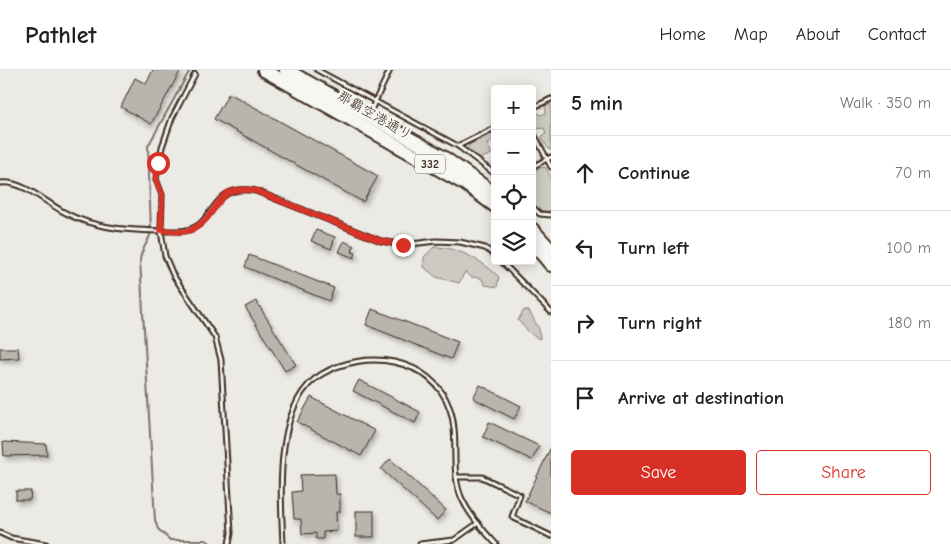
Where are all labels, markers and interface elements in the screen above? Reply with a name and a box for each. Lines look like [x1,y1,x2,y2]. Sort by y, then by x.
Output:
text: Pathlet [25,21,96,49]
text: Home [659,24,706,45]
text: Map [734,24,768,45]
text: About [796,24,840,45]
text: Contact [868,24,926,45]
map controls [491,85,536,265]
button: + [491,85,536,130]
street label: 那覇空港通り [334,87,415,144]
text: 5 min [571,91,623,115]
text: Walk · 350 m [840,94,931,112]
button: − [491,130,536,175]
route start [147,152,170,175]
road number: 332 [415,155,445,174]
icon: ahead [571,159,599,187]
text: Continue [618,162,690,184]
text: 70 m [895,164,931,182]
button: locate [491,175,536,220]
button: layers [491,220,536,265]
route end [392,234,415,257]
icon: left [571,234,599,262]
text: Turn left [618,237,689,259]
text: 100 m [887,239,931,257]
icon: right [571,309,599,337]
text: Turn right [618,312,702,334]
text: 180 m [888,314,931,332]
icon: arrive [571,384,599,412]
text: Arrive at destination [618,387,784,409]
button: Save [571,450,746,495]
button: Share [756,450,931,495]

